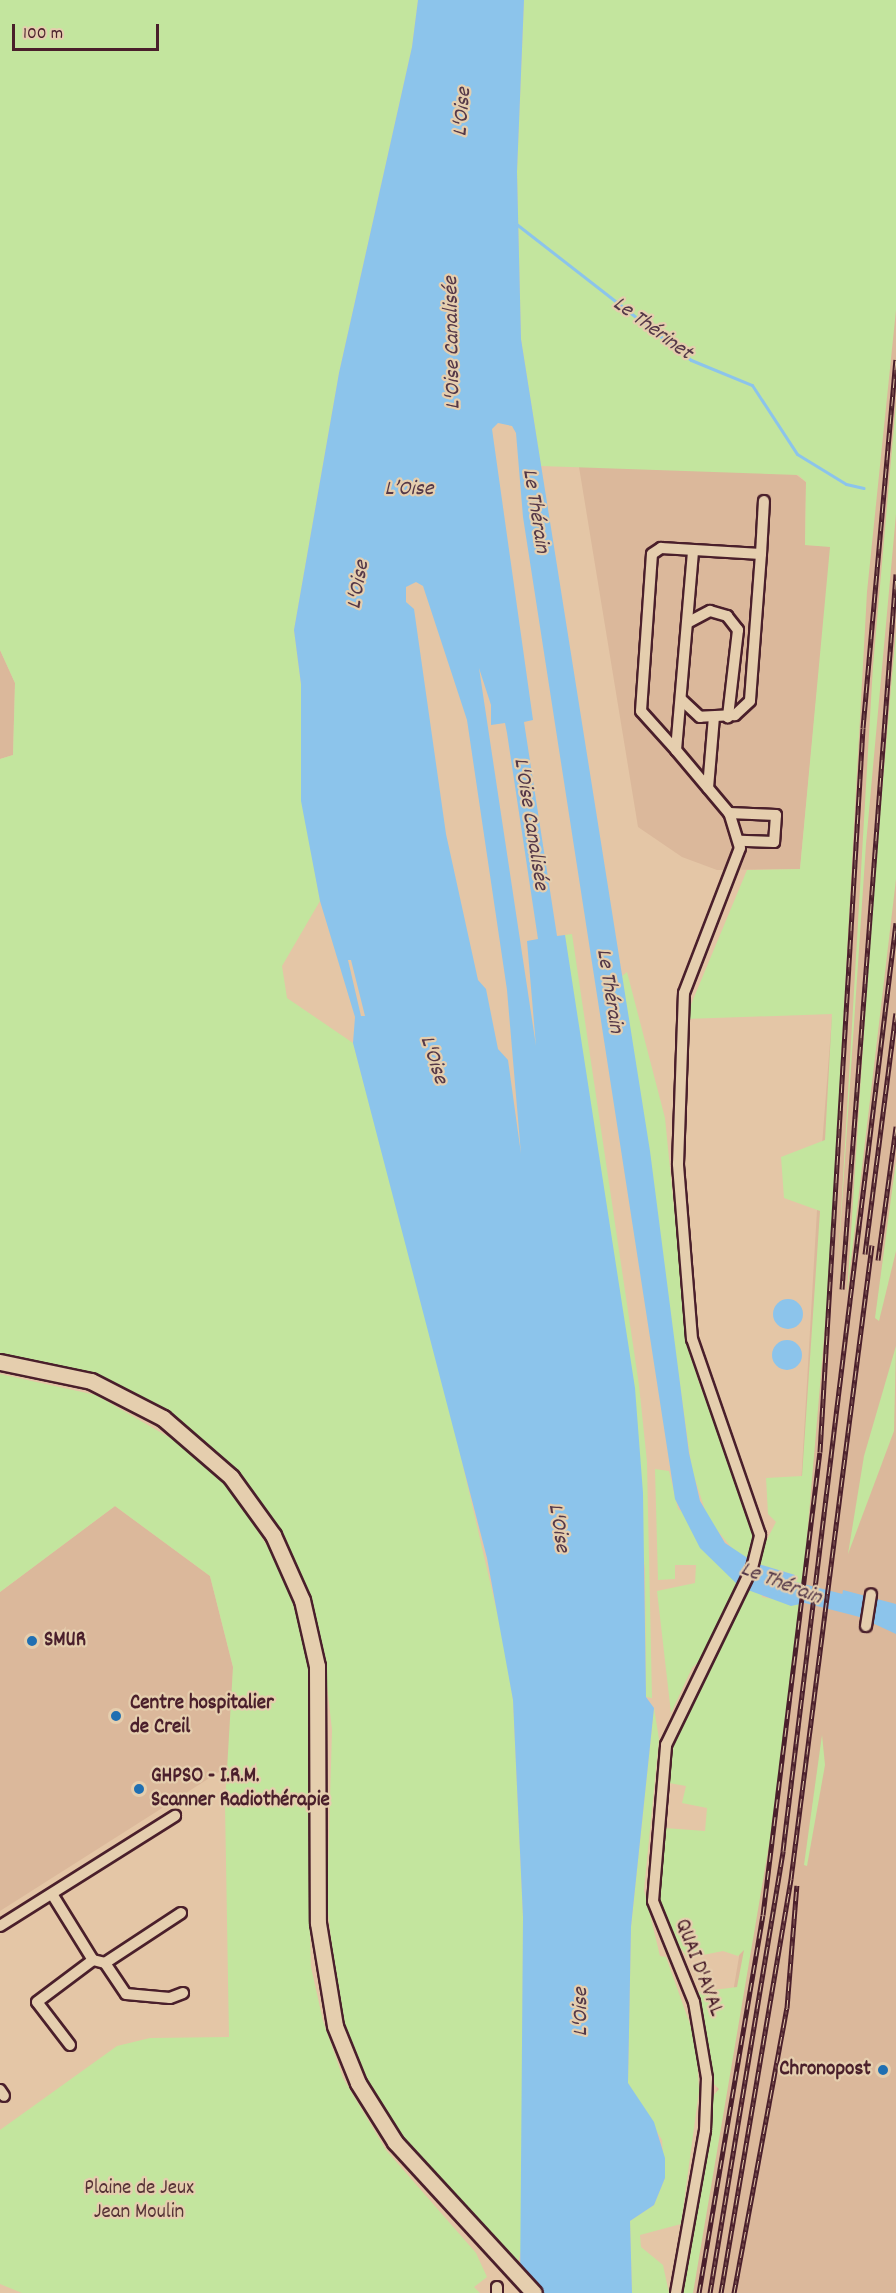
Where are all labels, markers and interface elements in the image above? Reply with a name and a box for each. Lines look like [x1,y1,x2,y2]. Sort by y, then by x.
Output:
scale bar [15,12,162,50]
text: 100 m [23,22,63,47]
water label: L'Oise [448,86,478,138]
water label: L'Oise Canalisée [439,276,467,410]
water label: Le Thérinet [607,291,697,367]
water label: Le Thérain [515,467,555,555]
water label: L’Oise [385,477,433,503]
water label: L'Oise [342,559,376,611]
water label: L'Oise Canalisée [507,756,553,892]
water label: Le Thérain [589,947,629,1035]
water label: L'Oise [413,1033,453,1087]
water label: L'Oise [541,1502,575,1554]
water label: Le Thérain [737,1556,825,1612]
place label: SMUR [44,1628,86,1654]
marker: SMUR [25,1634,39,1648]
place label: Centre hospitalier de Creil [130,1691,274,1741]
marker: Centre hospitalier de Creil [107,1707,125,1725]
place label: GHPSO - I.R.M. Scanner Radiothérapie [151,1764,330,1814]
marker: GHPSO - I.R.M. Scanner Radiothérapie [132,1782,146,1796]
street label: QUAI D'AVAL [668,1916,728,2020]
water label: L'Oise [569,1988,595,2036]
place label: Chronopost [779,2057,871,2083]
marker: Chronopost [876,2063,890,2077]
park label: Plaine de Jeux Jean Moulin [84,2176,194,2226]

